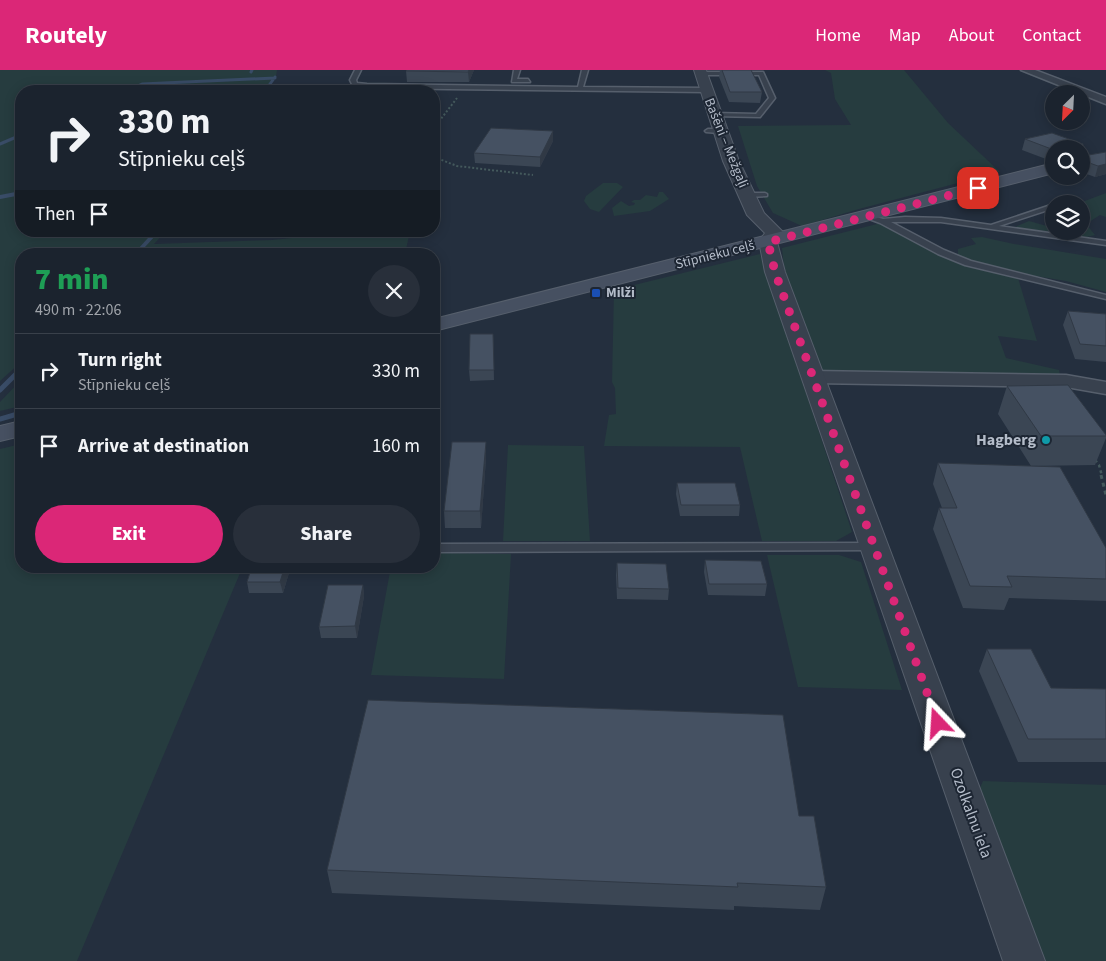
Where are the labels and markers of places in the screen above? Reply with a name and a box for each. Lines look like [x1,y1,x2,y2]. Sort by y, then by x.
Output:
pin [957,167,999,209]
place label: Milži [606,283,635,303]
marker: Milži [590,287,602,299]
place label: Hagberg [976,429,1036,451]
marker: Hagberg [1040,434,1052,446]

